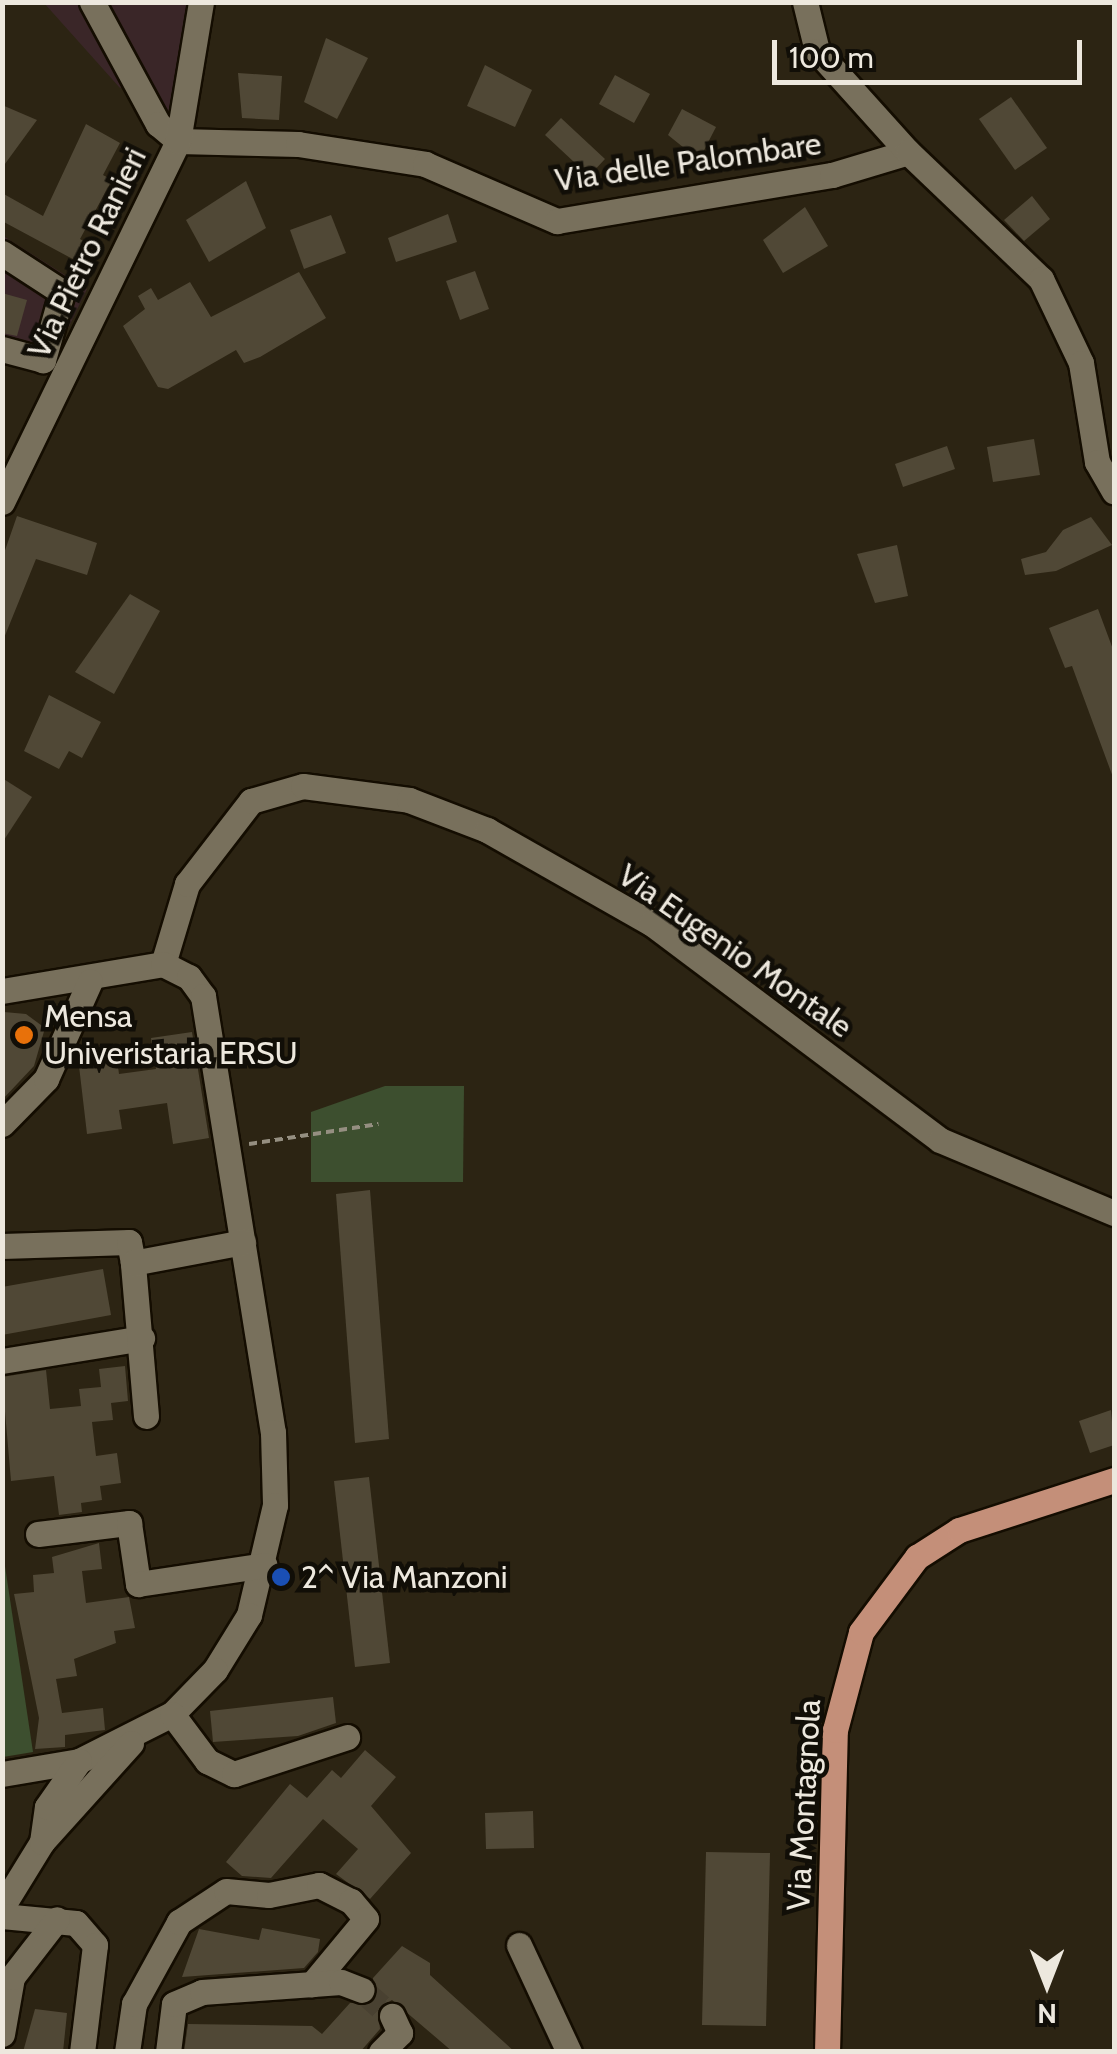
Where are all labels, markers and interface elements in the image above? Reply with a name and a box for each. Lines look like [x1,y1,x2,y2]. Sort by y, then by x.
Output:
scale bar [777,20,1087,82]
text: 100 m [789,39,874,76]
street label: Via delle Palombare [552,124,824,200]
street label: Via Pietro Ranieri [19,142,155,364]
street label: Via Eugenio Montale [611,856,859,1046]
place label: Mensa Univeristaria ERSU [44,998,298,1073]
marker: Mensa Univeristaria ERSU [13,1024,35,1046]
place label: 2^ Via Manzoni [301,1558,508,1596]
marker: 2^ Via Manzoni [270,1566,292,1588]
street label: Via Montagnola [779,1698,829,1912]
north arrow [997,1934,1097,2034]
text: N [1037,1997,1057,2031]

